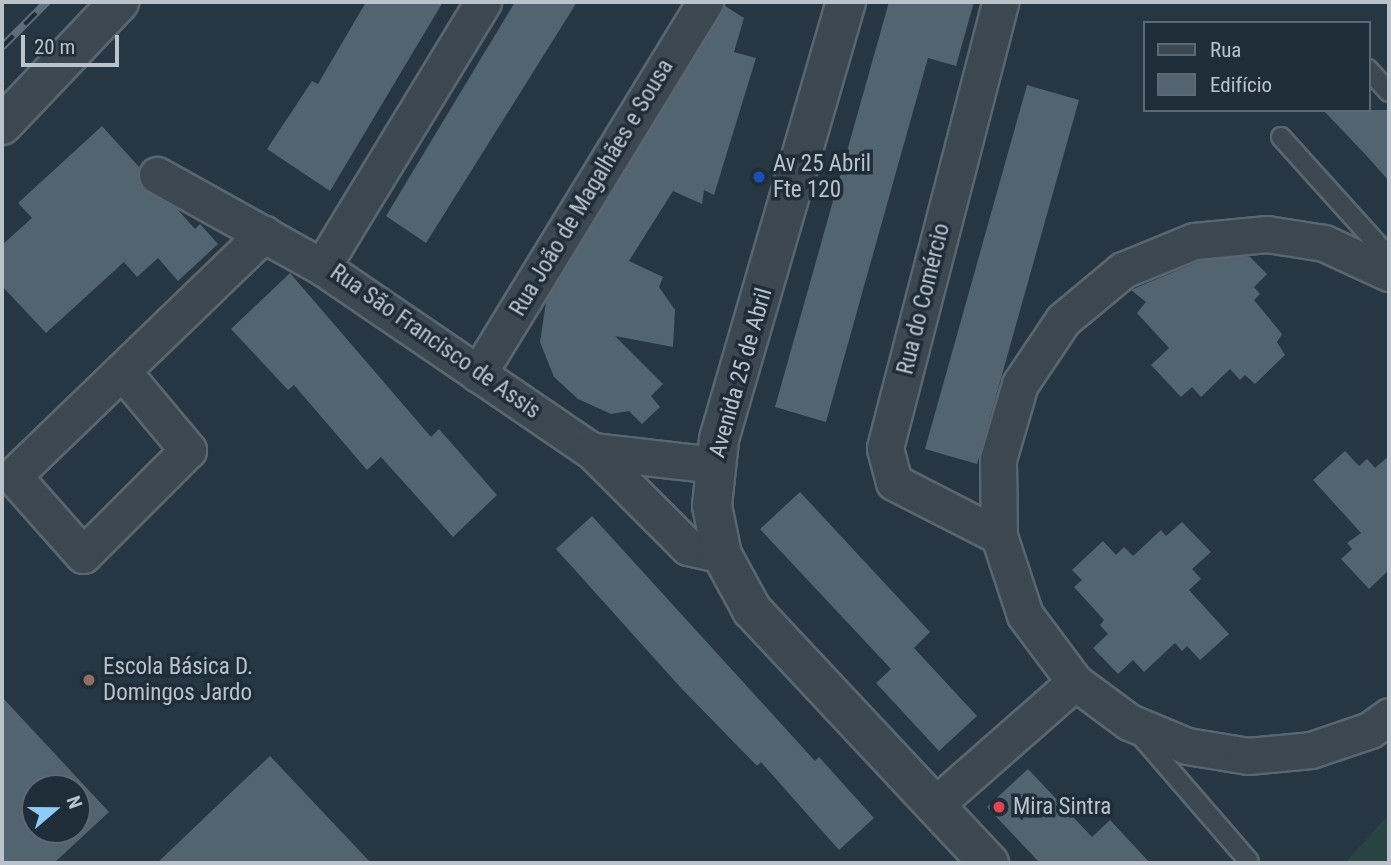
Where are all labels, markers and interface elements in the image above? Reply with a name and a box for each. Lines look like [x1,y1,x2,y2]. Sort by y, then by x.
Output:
scale bar [24,21,122,65]
legend [1142,21,1370,112]
text: 20 m [34,35,75,59]
text: Rua [1210,38,1241,62]
street label: Rua João de Magalhães e Sousa [504,55,680,321]
text: Edifício [1210,73,1272,97]
place label: Av 25 Abril Fte 120 [773,150,871,204]
marker: Av 25 Abril Fte 120 [751,169,767,185]
street label: Rua do Comércio [892,221,956,377]
street label: Rua São Francisco de Assis [325,259,545,425]
street label: Avenida 25 de Abril [704,285,778,461]
place label: Escola Básica D. Domingos Jardo [103,653,253,707]
marker: Escola Básica D. Domingos Jardo [81,672,97,688]
north arrow [21,774,91,844]
text: N [62,793,87,812]
place label: Mira Sintra [1013,793,1111,821]
marker: Mira Sintra [991,799,1007,815]

